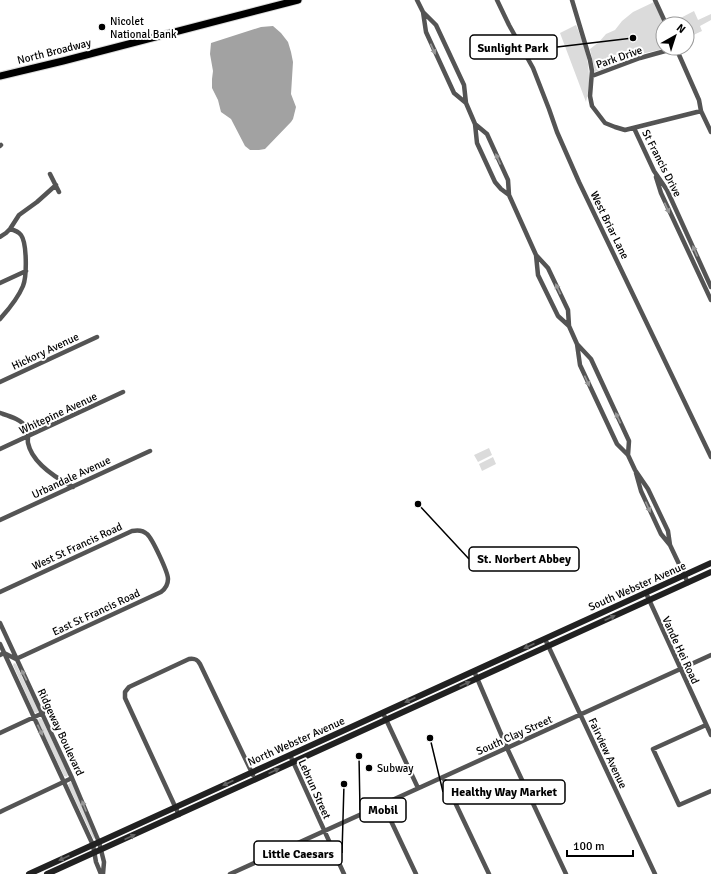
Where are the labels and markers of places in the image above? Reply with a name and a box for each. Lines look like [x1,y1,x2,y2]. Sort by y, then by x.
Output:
place label: Nicolet National Bank [110,15,177,41]
marker: Nicolet National Bank [97,22,107,32]
callout: Sunlight Park [470,35,557,59]
callout: St. Norbert Abbey [469,547,579,571]
place label: Subway [377,762,414,775]
marker: Subway [364,763,374,773]
callout: Healthy Way Market [443,780,565,804]
callout: Mobil [360,798,406,822]
callout: Little Caesars [254,841,342,865]

